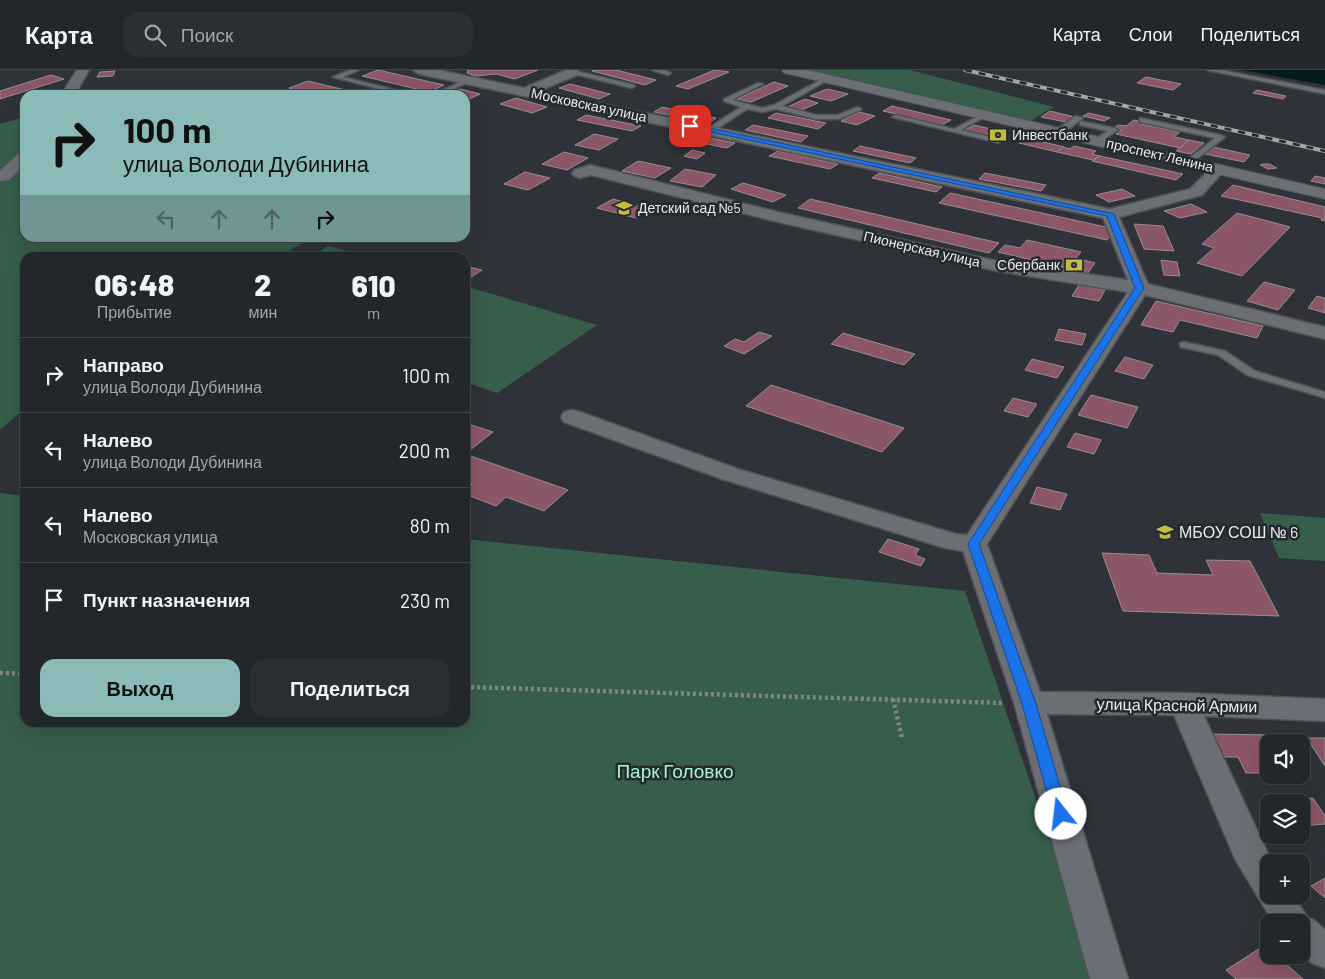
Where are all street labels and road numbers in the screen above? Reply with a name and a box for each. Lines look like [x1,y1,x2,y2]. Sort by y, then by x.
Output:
street label: Московская улица [530,84,649,125]
street label: проспект Ленина [1105,134,1215,175]
street label: Пионерская улица [862,227,982,270]
street label: улица Красной Армии [1097,694,1257,715]

